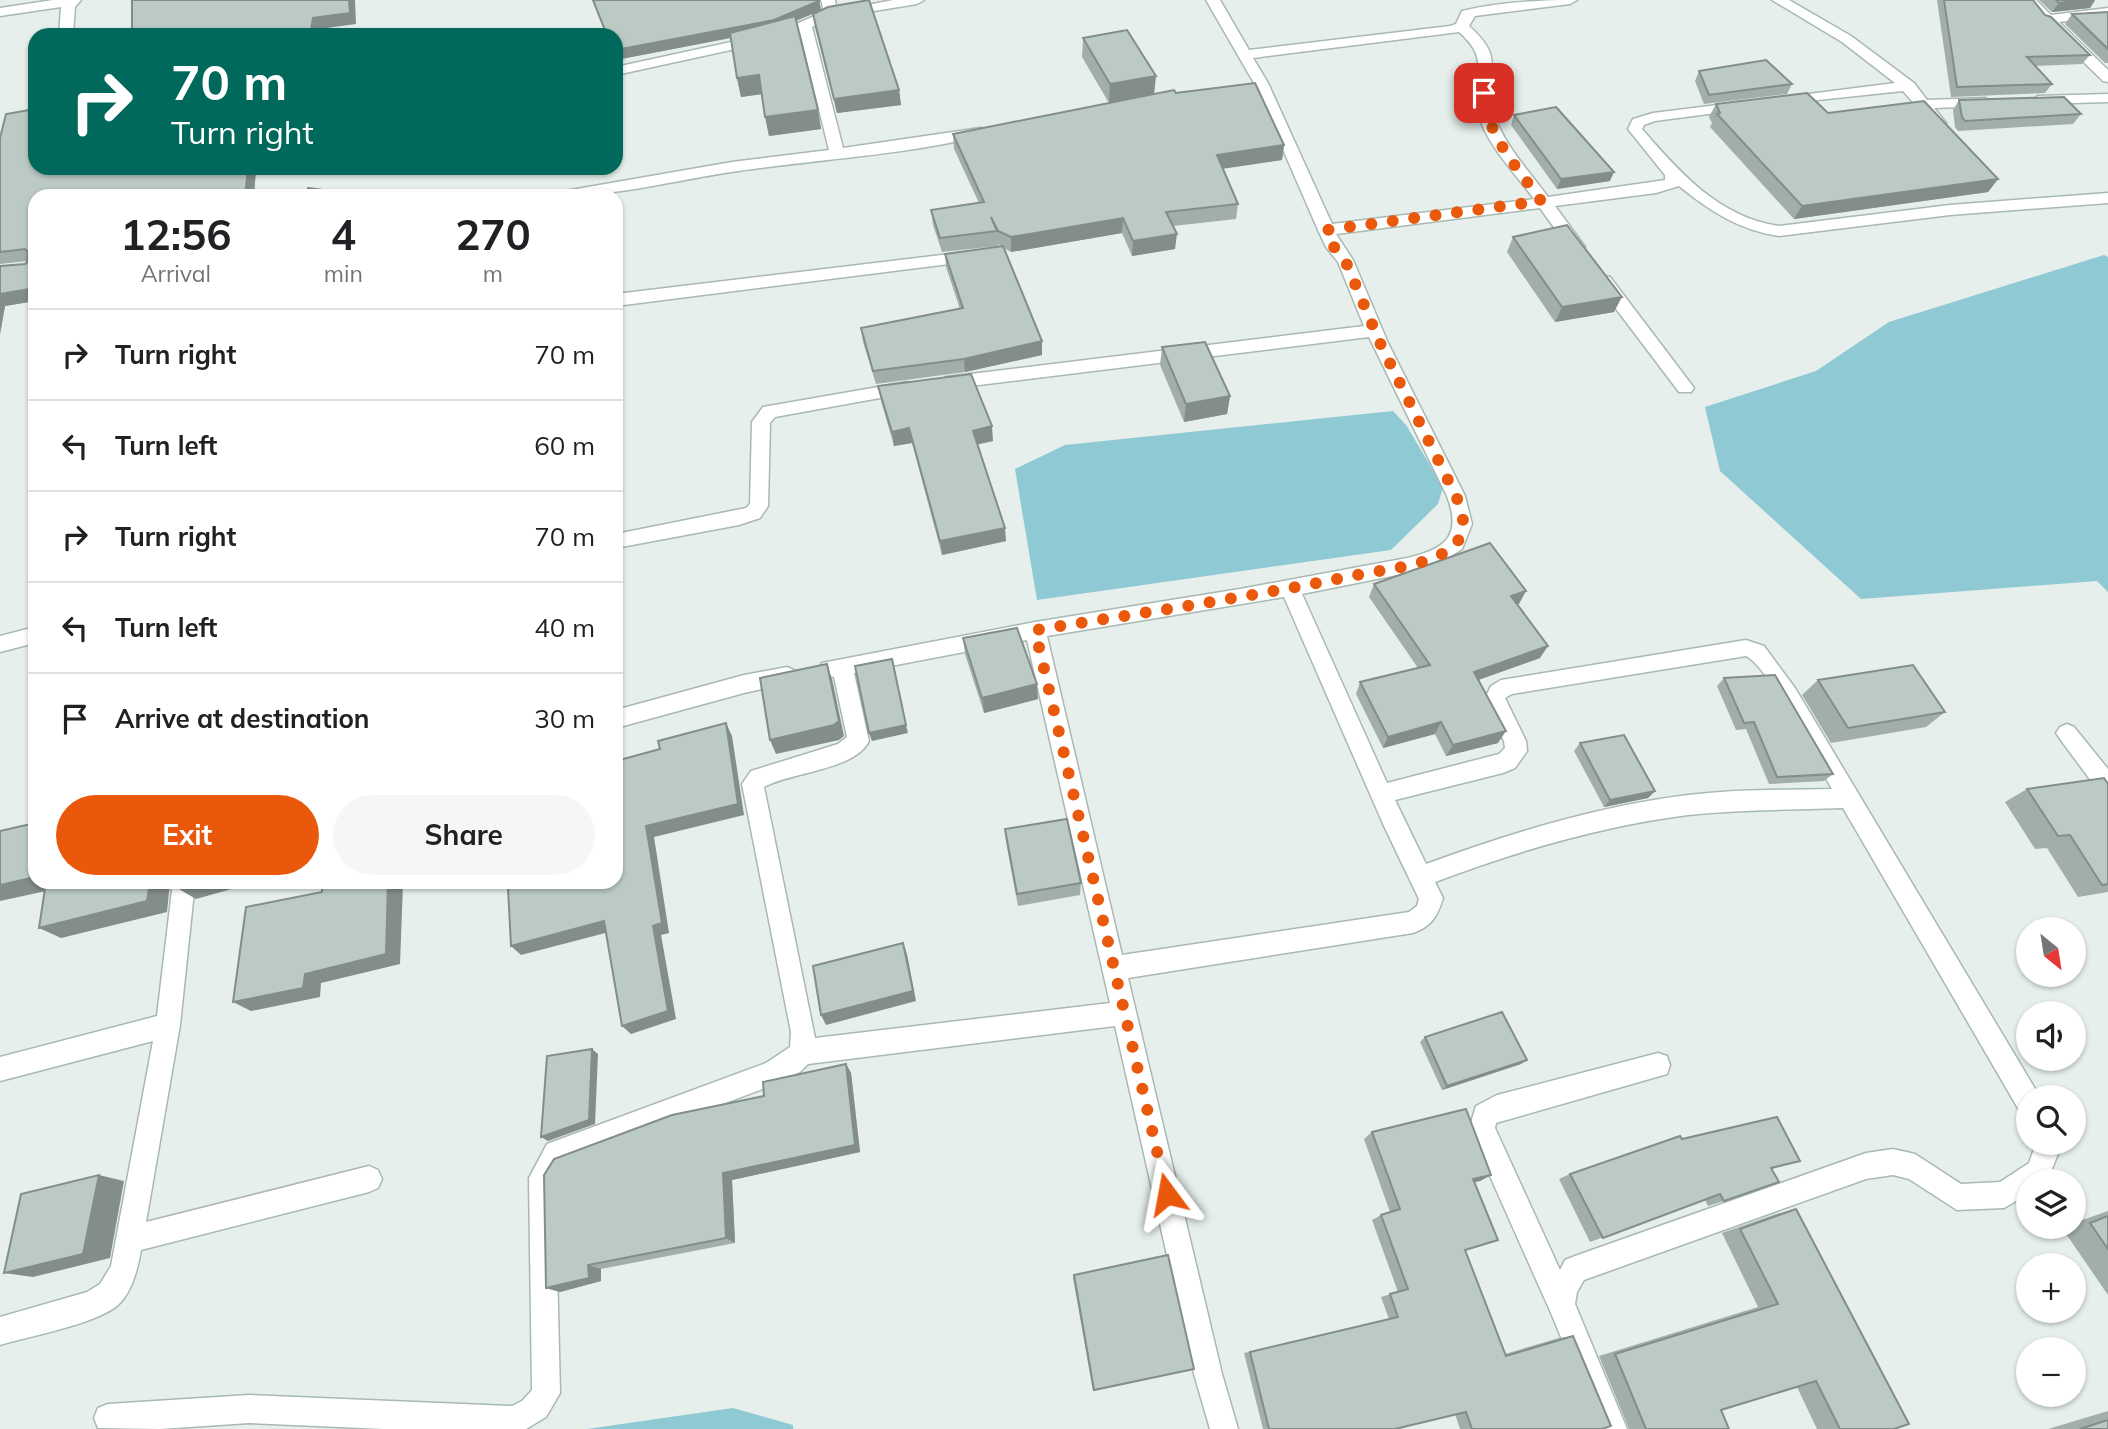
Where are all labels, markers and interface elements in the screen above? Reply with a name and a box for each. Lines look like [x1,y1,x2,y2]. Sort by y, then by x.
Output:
text: 70 m [171,51,287,112]
icon: right [56,56,147,147]
pin [1454,63,1514,123]
icon: arrive [1465,74,1503,112]
text: Turn right [171,112,314,152]
text: 12:56 [120,208,231,261]
text: 4 [331,208,356,261]
text: 270 [455,208,531,261]
text: Arrival [141,259,211,288]
text: min [324,259,363,288]
text: m [483,259,503,288]
icon: right [56,336,94,374]
text: Turn right [115,338,236,371]
text: 70 m [534,338,595,371]
icon: left [56,427,94,465]
text: Turn left [115,429,217,462]
text: 60 m [534,429,595,462]
icon: right [56,518,94,556]
text: Turn right [115,520,236,553]
text: 70 m [534,520,595,553]
icon: left [56,609,94,647]
text: Turn left [115,611,217,644]
text: 40 m [534,611,595,644]
icon: arrive [56,700,94,738]
text: Arrive at destination [115,702,370,735]
text: 30 m [534,702,595,735]
button: Exit [56,795,319,875]
button: Share [333,795,595,875]
north arrow [2016,917,2086,987]
map controls [2016,917,2086,1407]
button: sound [2016,1001,2086,1071]
button: search [2016,1085,2086,1155]
position arrow [1130,1157,1204,1231]
button: layers [2016,1169,2086,1239]
button: + [2016,1253,2086,1323]
button: − [2016,1337,2086,1407]

